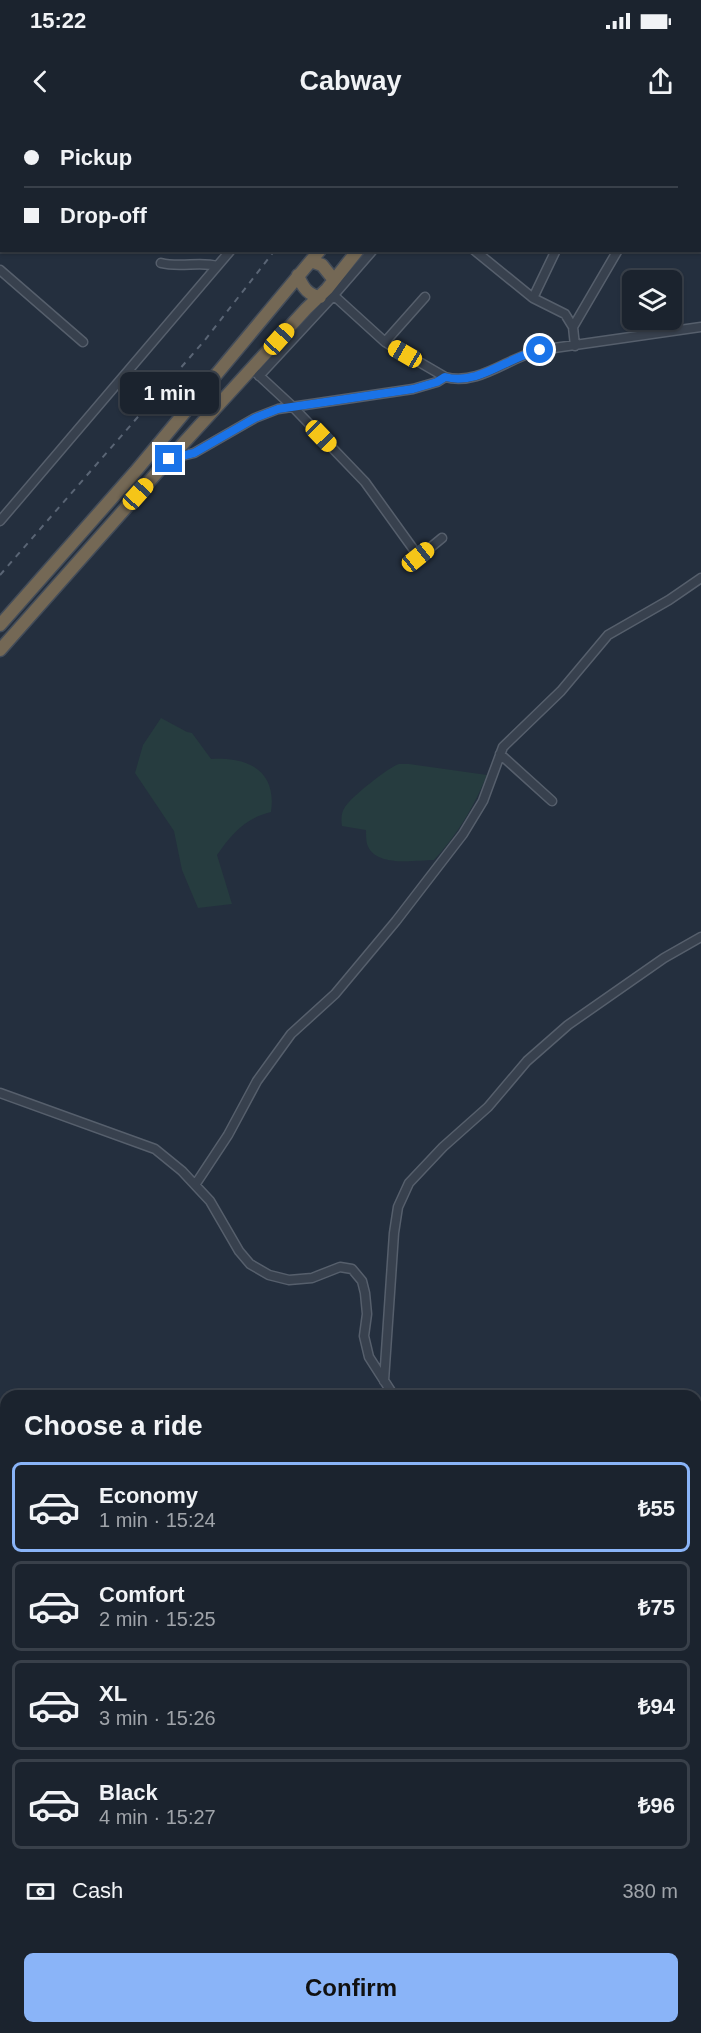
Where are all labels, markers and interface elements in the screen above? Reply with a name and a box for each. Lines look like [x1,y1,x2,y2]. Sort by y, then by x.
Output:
text: 15:22 [30,8,86,33]
icon: back [24,65,57,98]
icon: share [644,65,677,98]
text: Cabway [299,66,402,96]
text: Pickup [60,145,132,170]
text: Drop-off [60,203,147,228]
map controls [622,270,682,330]
button: layers [622,270,682,330]
car [260,320,298,358]
route start [526,336,553,363]
car [385,337,425,371]
callout: 1 min [120,372,219,414]
text: 1 min [143,382,196,404]
car [302,417,340,455]
route end [155,445,182,472]
car [119,475,157,513]
car [398,539,438,575]
text: Choose a ride [24,1411,203,1441]
icon: car [27,1480,81,1534]
text: Economy [99,1483,198,1508]
text: ₺55 [638,1496,675,1521]
text: 1 min · 15:24 [99,1509,216,1531]
icon: car [27,1579,81,1633]
text: Comfort [99,1582,185,1607]
text: ₺75 [638,1595,675,1620]
text: 2 min · 15:25 [99,1608,216,1630]
icon: car [27,1678,81,1732]
text: XL [99,1681,127,1706]
text: ₺94 [638,1694,675,1719]
text: 3 min · 15:26 [99,1707,216,1729]
icon: car [27,1777,81,1831]
text: Black [99,1780,158,1805]
text: ₺96 [638,1793,675,1818]
text: 4 min · 15:27 [99,1806,216,1828]
icon: cash [24,1875,57,1908]
text: Cash [72,1878,123,1903]
text: 380 m [622,1880,678,1902]
button: Confirm [24,1953,678,2022]

